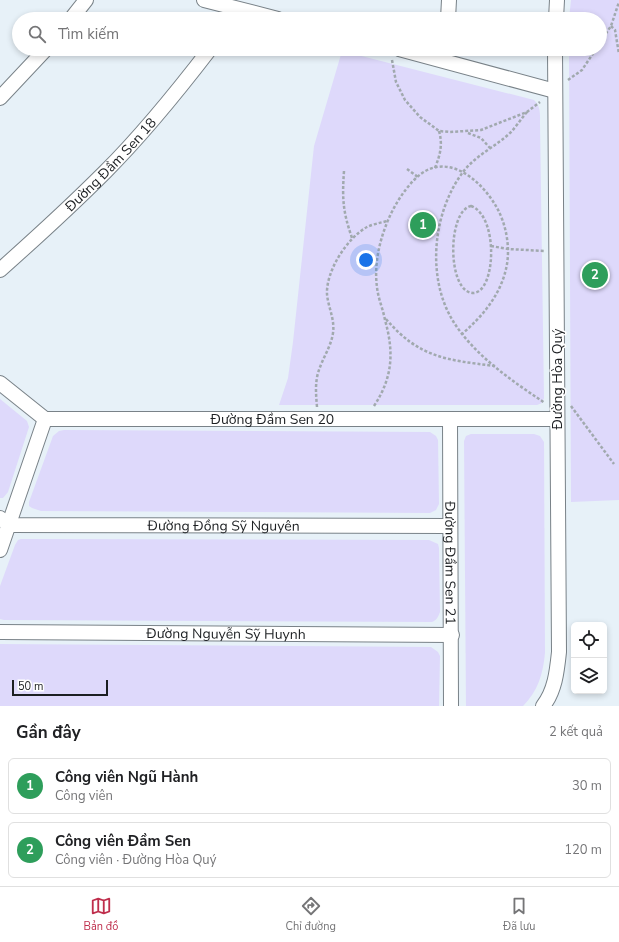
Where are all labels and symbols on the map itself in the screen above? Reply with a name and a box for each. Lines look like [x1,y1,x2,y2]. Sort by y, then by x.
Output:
street label: Đường Đầm Sen 18 [60,113,160,216]
pin: 1 [410,210,436,240]
your location [356,250,376,270]
pin: 2 [582,260,608,290]
street label: Đường Hòa Quý [548,328,567,431]
street label: Đường Đầm Sen 20 [210,410,334,429]
street label: Đường Đầm Sen 21 [441,500,460,625]
street label: Đường Đồng Sỹ Nguyên [147,516,300,535]
street label: Đường Nguyễn Sỹ Huynh [145,623,306,644]
scale bar [12,678,108,697]

